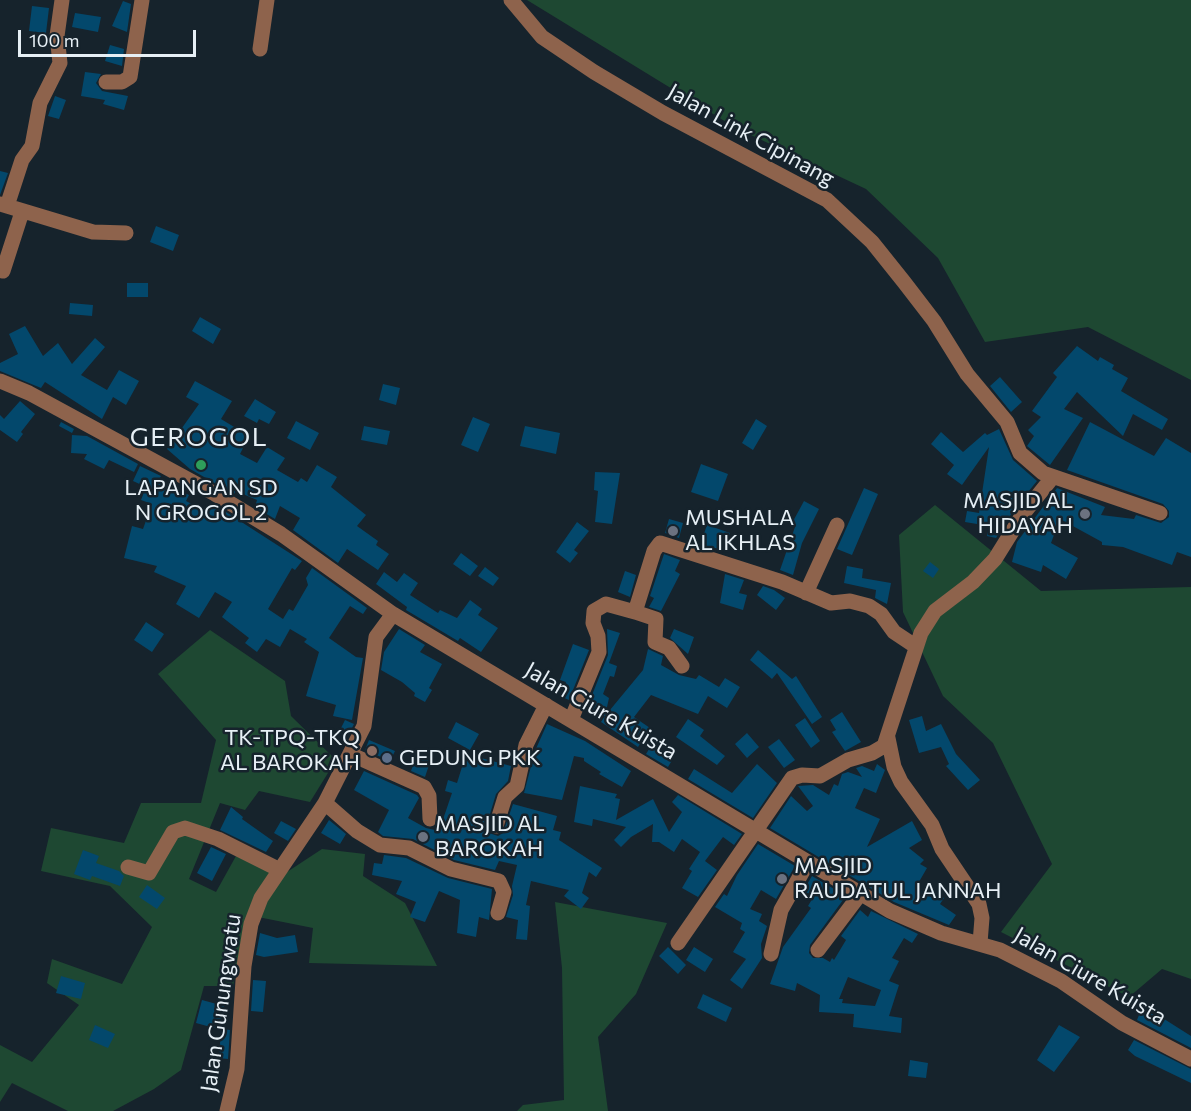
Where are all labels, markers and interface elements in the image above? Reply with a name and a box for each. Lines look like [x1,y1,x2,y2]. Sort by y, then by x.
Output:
scale bar [21,18,200,56]
text: 100 m [29,29,79,51]
street label: Jalan Link Cipinang [663,78,839,192]
district label: GEROGOL [130,421,268,453]
marker: LAPANGAN SD N GROGOL 2 [194,458,208,472]
place label: LAPANGAN SD N GROGOL 2 [124,475,278,526]
place label: MASJID AL HIDAYAH [963,488,1073,540]
place label: MUSHALA AL IKHLAS [685,505,795,556]
marker: MASJID AL HIDAYAH [1078,507,1092,521]
marker: MUSHALA AL IKHLAS [666,524,680,538]
street label: Jalan Ciure Kuista [520,657,682,765]
place label: TK-TPQ-TKQ AL BAROKAH [220,725,360,776]
marker: TK-TPQ-TKQ AL BAROKAH [365,744,379,758]
place label: GEDUNG PKK [399,745,541,771]
marker: GEDUNG PKK [380,751,394,765]
place label: MASJID AL BAROKAH [435,811,545,862]
marker: MASJID AL BAROKAH [416,830,430,844]
place label: MASJID RAUDATUL JANNAH [794,853,1002,904]
marker: MASJID RAUDATUL JANNAH [775,872,789,886]
street label: Jalan Gunungwatu [195,912,247,1094]
street label: Jalan Ciure Kuista [1009,922,1171,1030]

